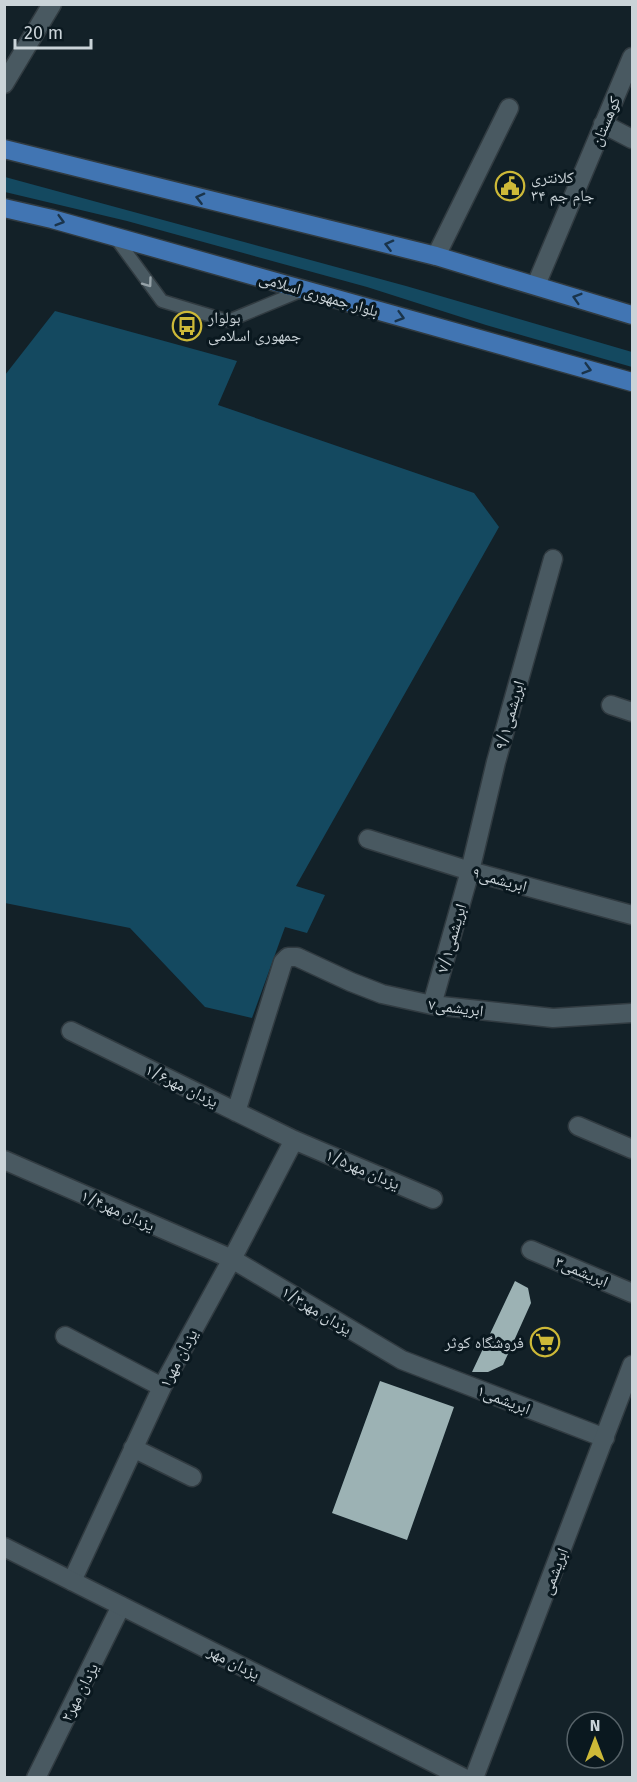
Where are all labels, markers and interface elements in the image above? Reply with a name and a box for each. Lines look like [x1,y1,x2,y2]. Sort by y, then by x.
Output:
scale bar [15,12,92,50]
text: 20 m [24,22,63,44]
street label: کوهستان [587,93,625,149]
place label: کلانتری ۳۴ جام جم [531,168,595,206]
public building icon: کلانتری ۳۴ جام جم [494,170,526,202]
one-way arrow [195,192,205,205]
one-way arrow [55,214,65,227]
one-way arrow [384,239,394,252]
street label: بلوار جمهوری اسلامی [257,268,381,322]
one-way arrow [141,276,152,287]
one-way arrow [572,293,583,305]
place label: بولوار جمهوری اسلامی [207,308,301,346]
bus stop icon: بولوار جمهوری اسلامی [171,310,203,342]
one-way arrow [394,310,405,322]
one-way arrow [582,362,592,375]
street label: ۹/۱ابریشمی [491,678,529,752]
street label: ابریشمی۹ [470,863,529,897]
street label: ابریشمی۷/۱ [433,901,471,975]
street label: ابریشمی۷ [427,995,485,1021]
street label: ۱/۶یزدان مهر [142,1060,221,1112]
street label: ۱/۵یزدان مهر [323,1145,403,1194]
street label: ۱/۴یزدان مهر [78,1186,158,1236]
street label: ابریشمی۳ [552,1252,611,1292]
street label: ۱/۳یزدان مهر [278,1282,355,1340]
street label: یزدان مهر۱ [155,1326,203,1391]
supermarket icon: فروشگاه کوثر [529,1326,561,1358]
place label: فروشگاه کوثر [444,1333,524,1352]
street label: ابریشمی۱ [474,1381,533,1419]
street label: ابریشمی [537,1545,573,1598]
street label: یزدان مهر [203,1641,263,1684]
street label: یزدان مهر۲ [57,1660,103,1725]
north arrow [565,1710,625,1770]
text: N [590,1716,600,1735]

